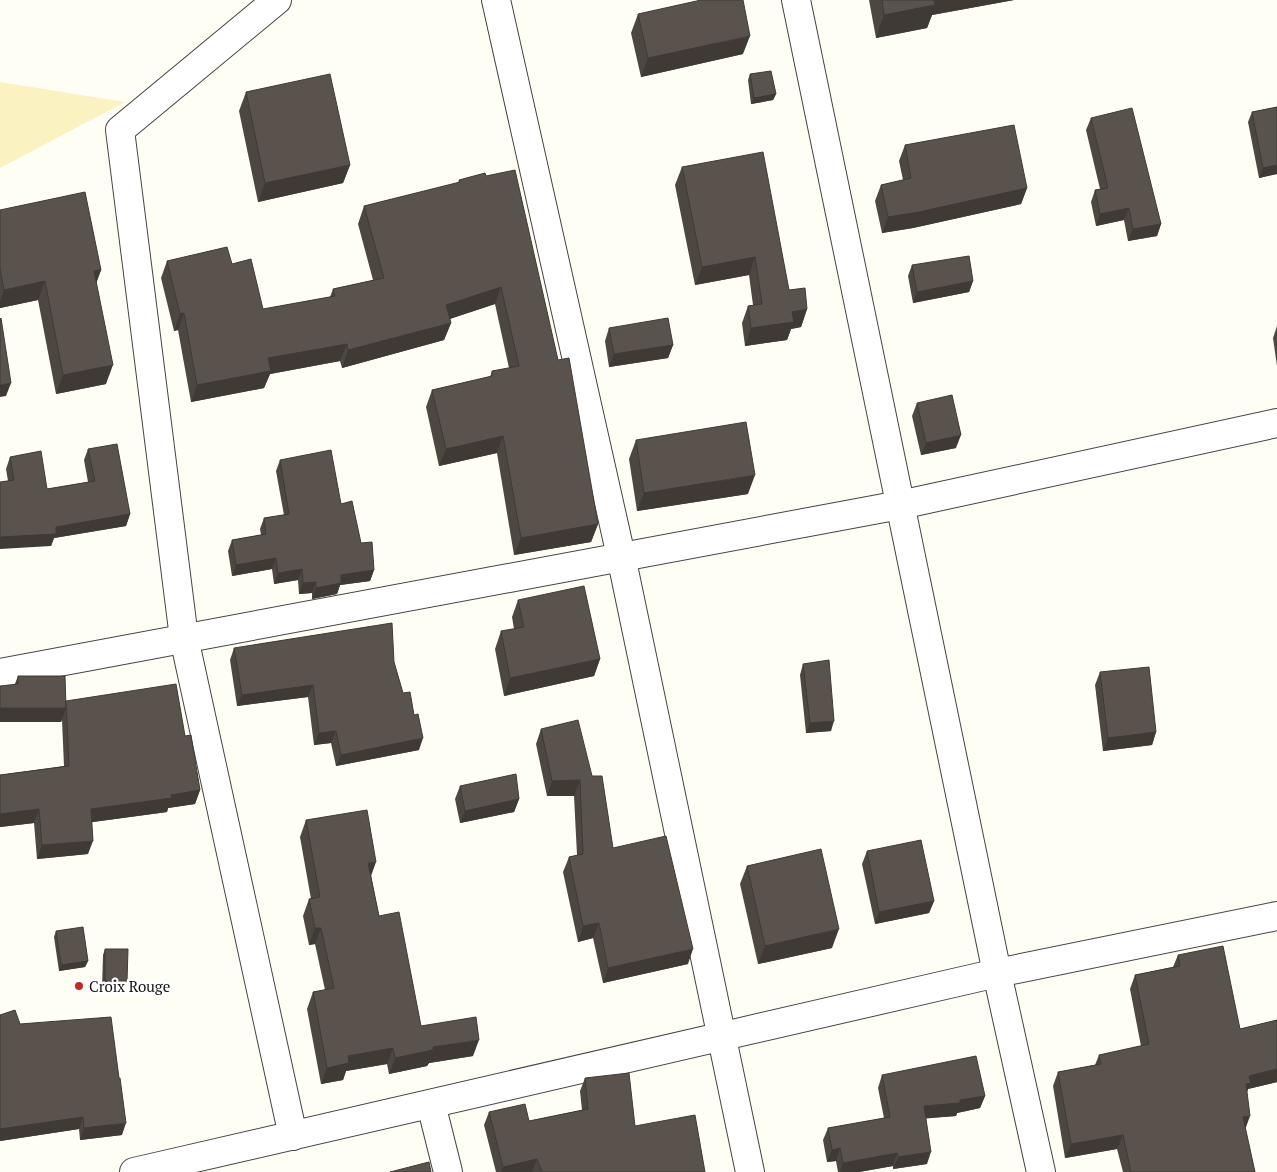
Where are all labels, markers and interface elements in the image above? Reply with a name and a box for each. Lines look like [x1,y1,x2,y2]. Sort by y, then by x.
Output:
place label: Croix Rouge [89,976,170,996]
marker: Croix Rouge [73,980,85,992]

